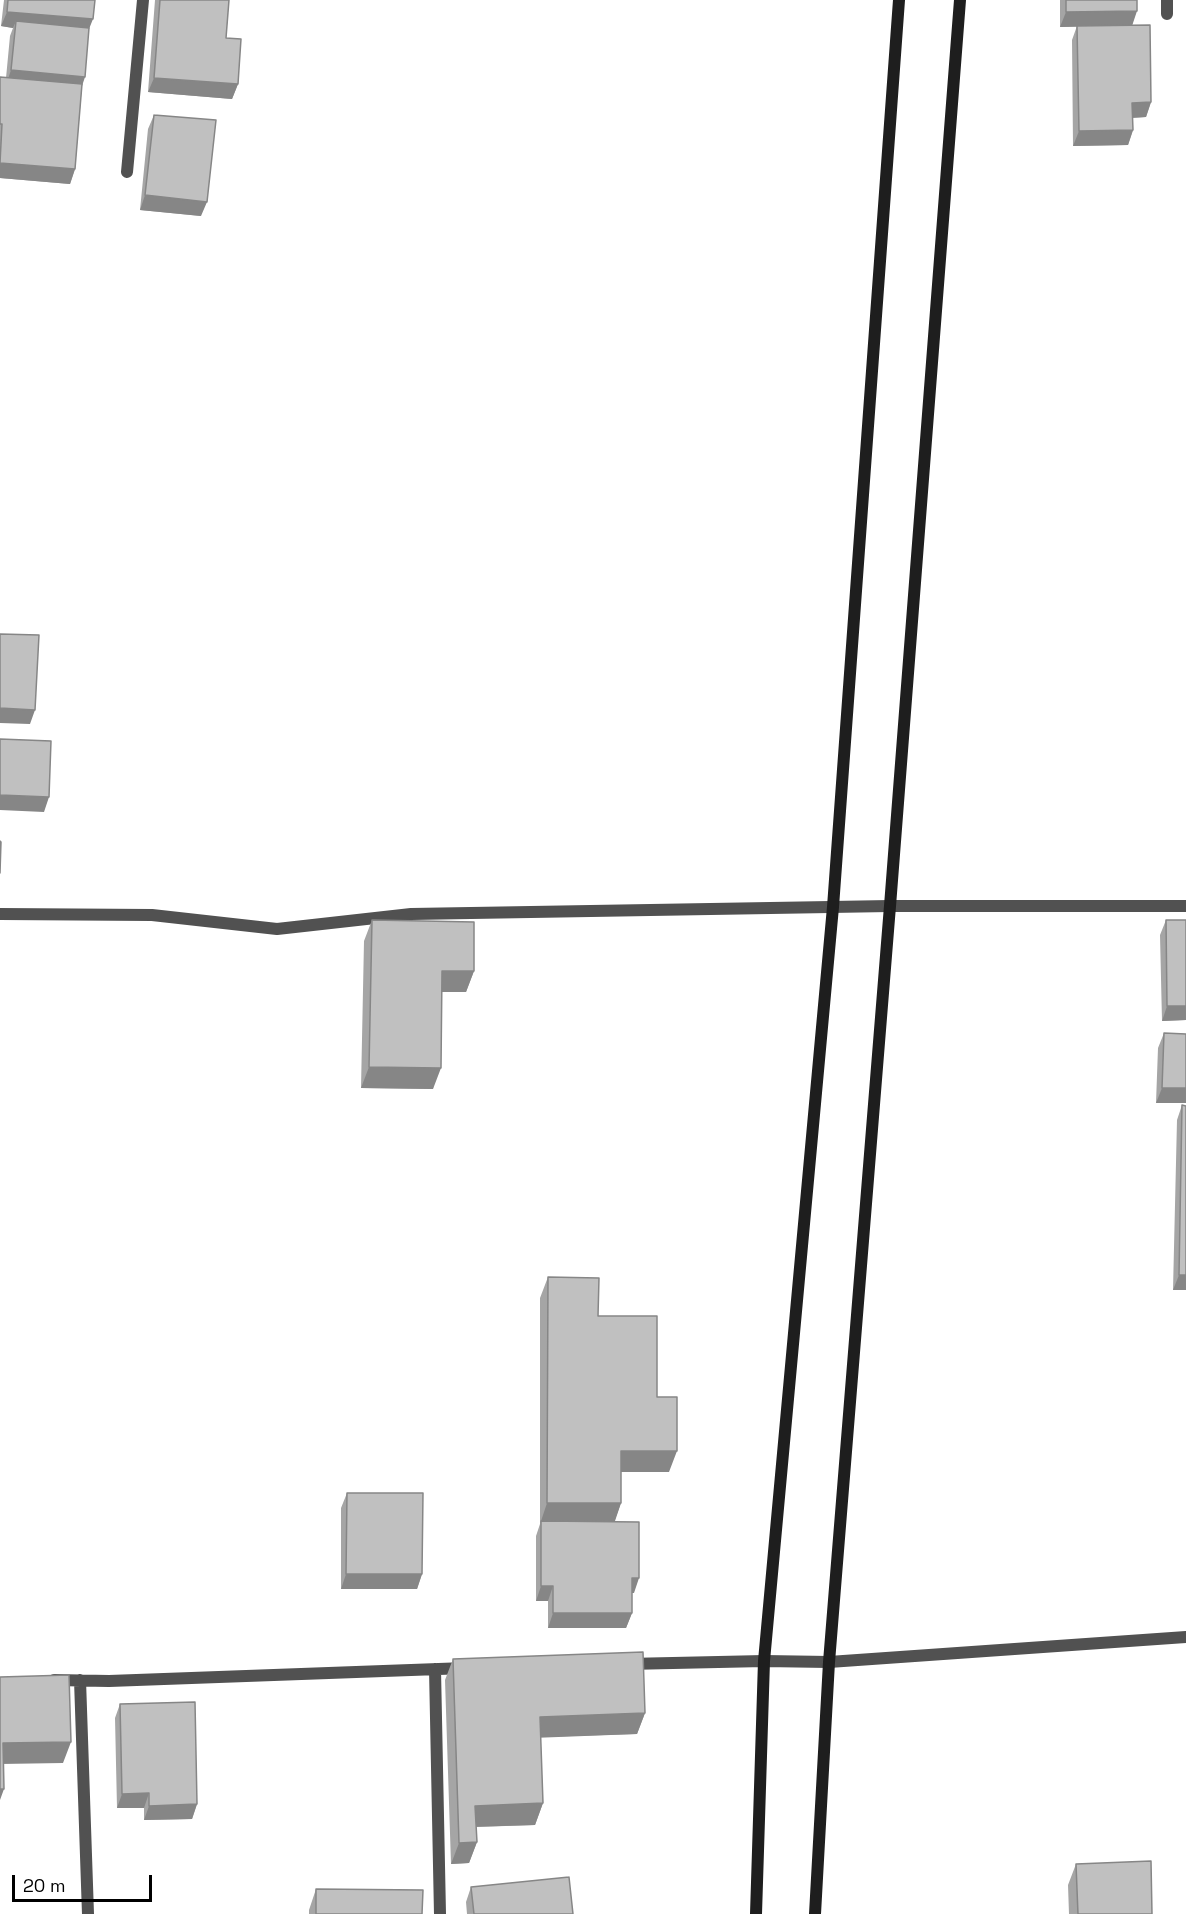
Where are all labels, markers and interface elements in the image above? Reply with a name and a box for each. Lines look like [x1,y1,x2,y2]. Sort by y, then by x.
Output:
scale bar [15,1863,154,1901]
text: 20 m [23,1874,66,1897]

